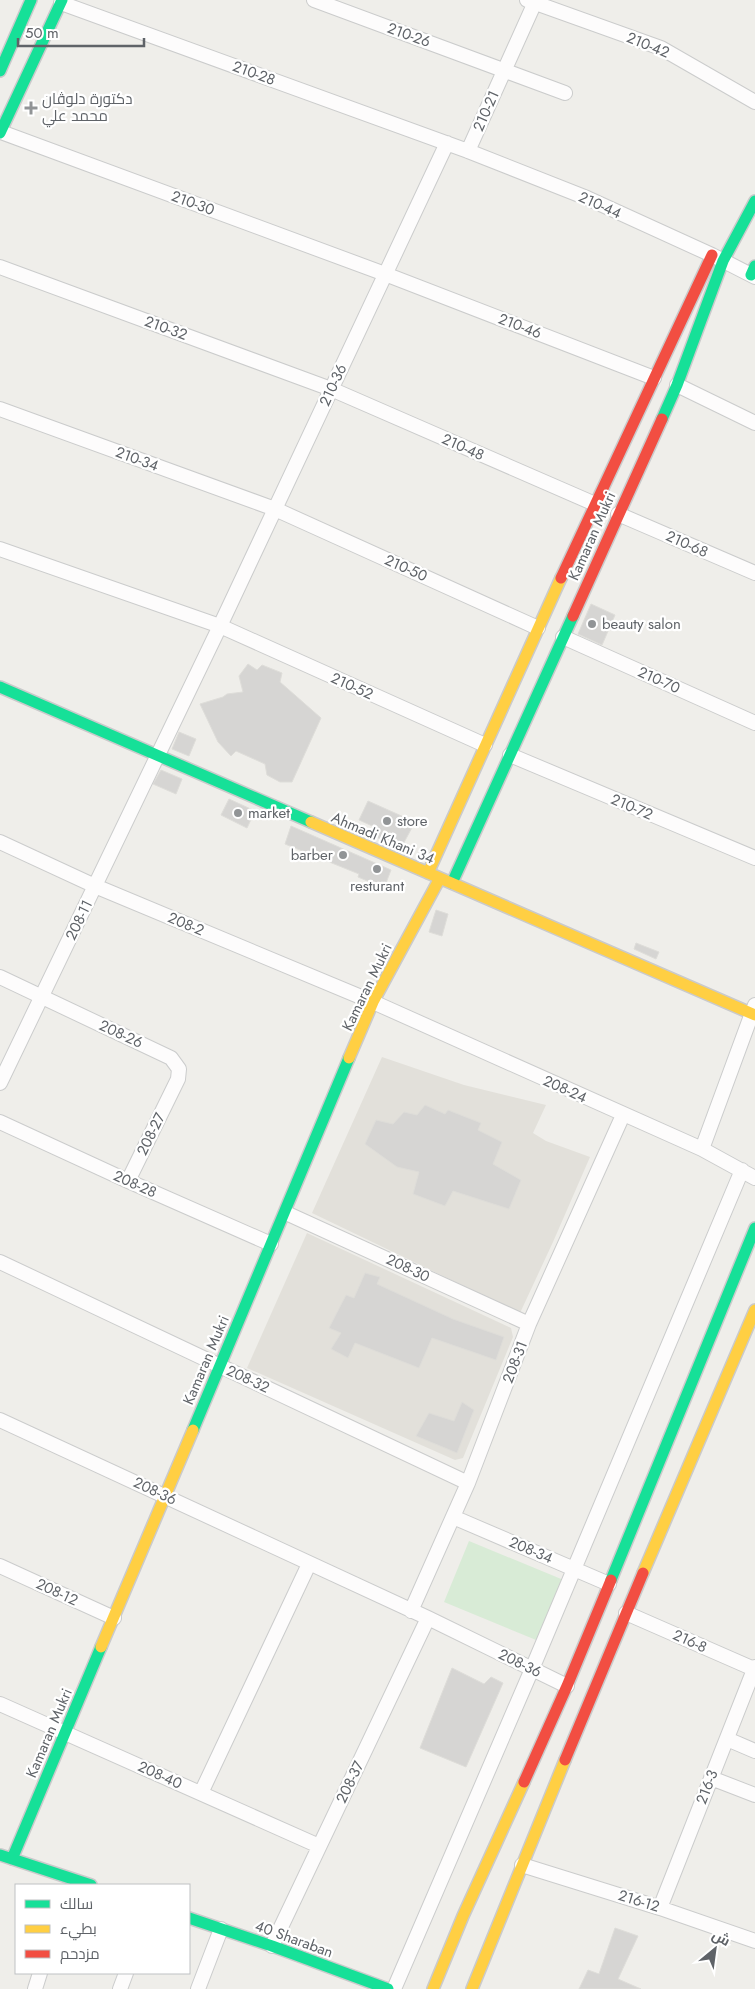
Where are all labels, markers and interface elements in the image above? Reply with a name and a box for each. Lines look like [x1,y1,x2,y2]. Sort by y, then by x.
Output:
scale bar [18,15,144,47]
street label: 210-26 [384,17,434,53]
text: 50 m [25,22,59,44]
street label: 210-42 [623,26,673,64]
street label: 210-28 [229,55,279,91]
street label: 210-21 [467,87,505,135]
place label: دكتورة دلوڤان محمد علي [42,88,132,128]
marker: دكتورة دلوڤان محمد علي [24,101,38,115]
street label: 210-30 [168,185,218,221]
street label: 210-44 [575,186,625,224]
street label: 210-46 [495,308,545,344]
street label: 210-32 [141,310,191,346]
street label: 210-36 [314,360,352,410]
street label: 210-48 [438,428,488,466]
street label: 210-34 [112,441,162,477]
street label: Kamaran Mukri [563,488,621,584]
street label: 210-68 [662,525,712,563]
street label: 210-50 [381,549,431,587]
place label: beauty salon [602,613,681,635]
marker: beauty salon [586,618,598,630]
street label: 210-70 [634,661,684,699]
street label: 210-52 [327,667,377,705]
street label: 210-72 [608,788,656,826]
place label: market [248,802,290,824]
street label: Ahmadi Khani 34 [328,806,438,870]
marker: market [232,807,244,819]
place label: store [397,810,428,832]
marker: store [381,815,393,827]
place label: barber [291,844,334,866]
marker: barber [337,849,349,861]
marker: resturant [371,863,383,875]
place label: resturant [350,875,404,897]
street label: 208-11 [60,896,98,944]
street label: 208-2 [164,907,208,941]
street label: Kamaran Mukri [336,939,398,1035]
street label: 208-26 [95,1014,147,1054]
street label: 208-24 [539,1070,591,1109]
street label: 208-27 [131,1109,171,1159]
street label: 208-28 [110,1165,160,1203]
street label: 208-30 [382,1248,434,1288]
street label: Kamaran Mukri [177,1312,235,1408]
street label: 208-31 [497,1338,533,1386]
street label: 208-32 [223,1359,273,1399]
street label: 208-36 [130,1471,180,1511]
street label: 208-34 [506,1531,557,1569]
street label: 208-12 [32,1573,82,1611]
street label: 216-8 [669,1624,711,1658]
street label: 208-36 [495,1643,545,1683]
street label: Kamaran Mukri [20,1685,78,1781]
street label: 208-40 [134,1755,186,1795]
street label: 208-37 [330,1757,370,1807]
street label: 216-3 [690,1767,724,1807]
legend [15,1884,190,1974]
street label: 216-12 [616,1884,662,1918]
text: سالك [60,1893,93,1915]
street label: 40 Sharaban [252,1915,336,1963]
text: بطيء [60,1918,97,1941]
north arrow [690,1924,740,1974]
text: ش [709,1925,734,1951]
text: مزدحم [60,1943,100,1965]

